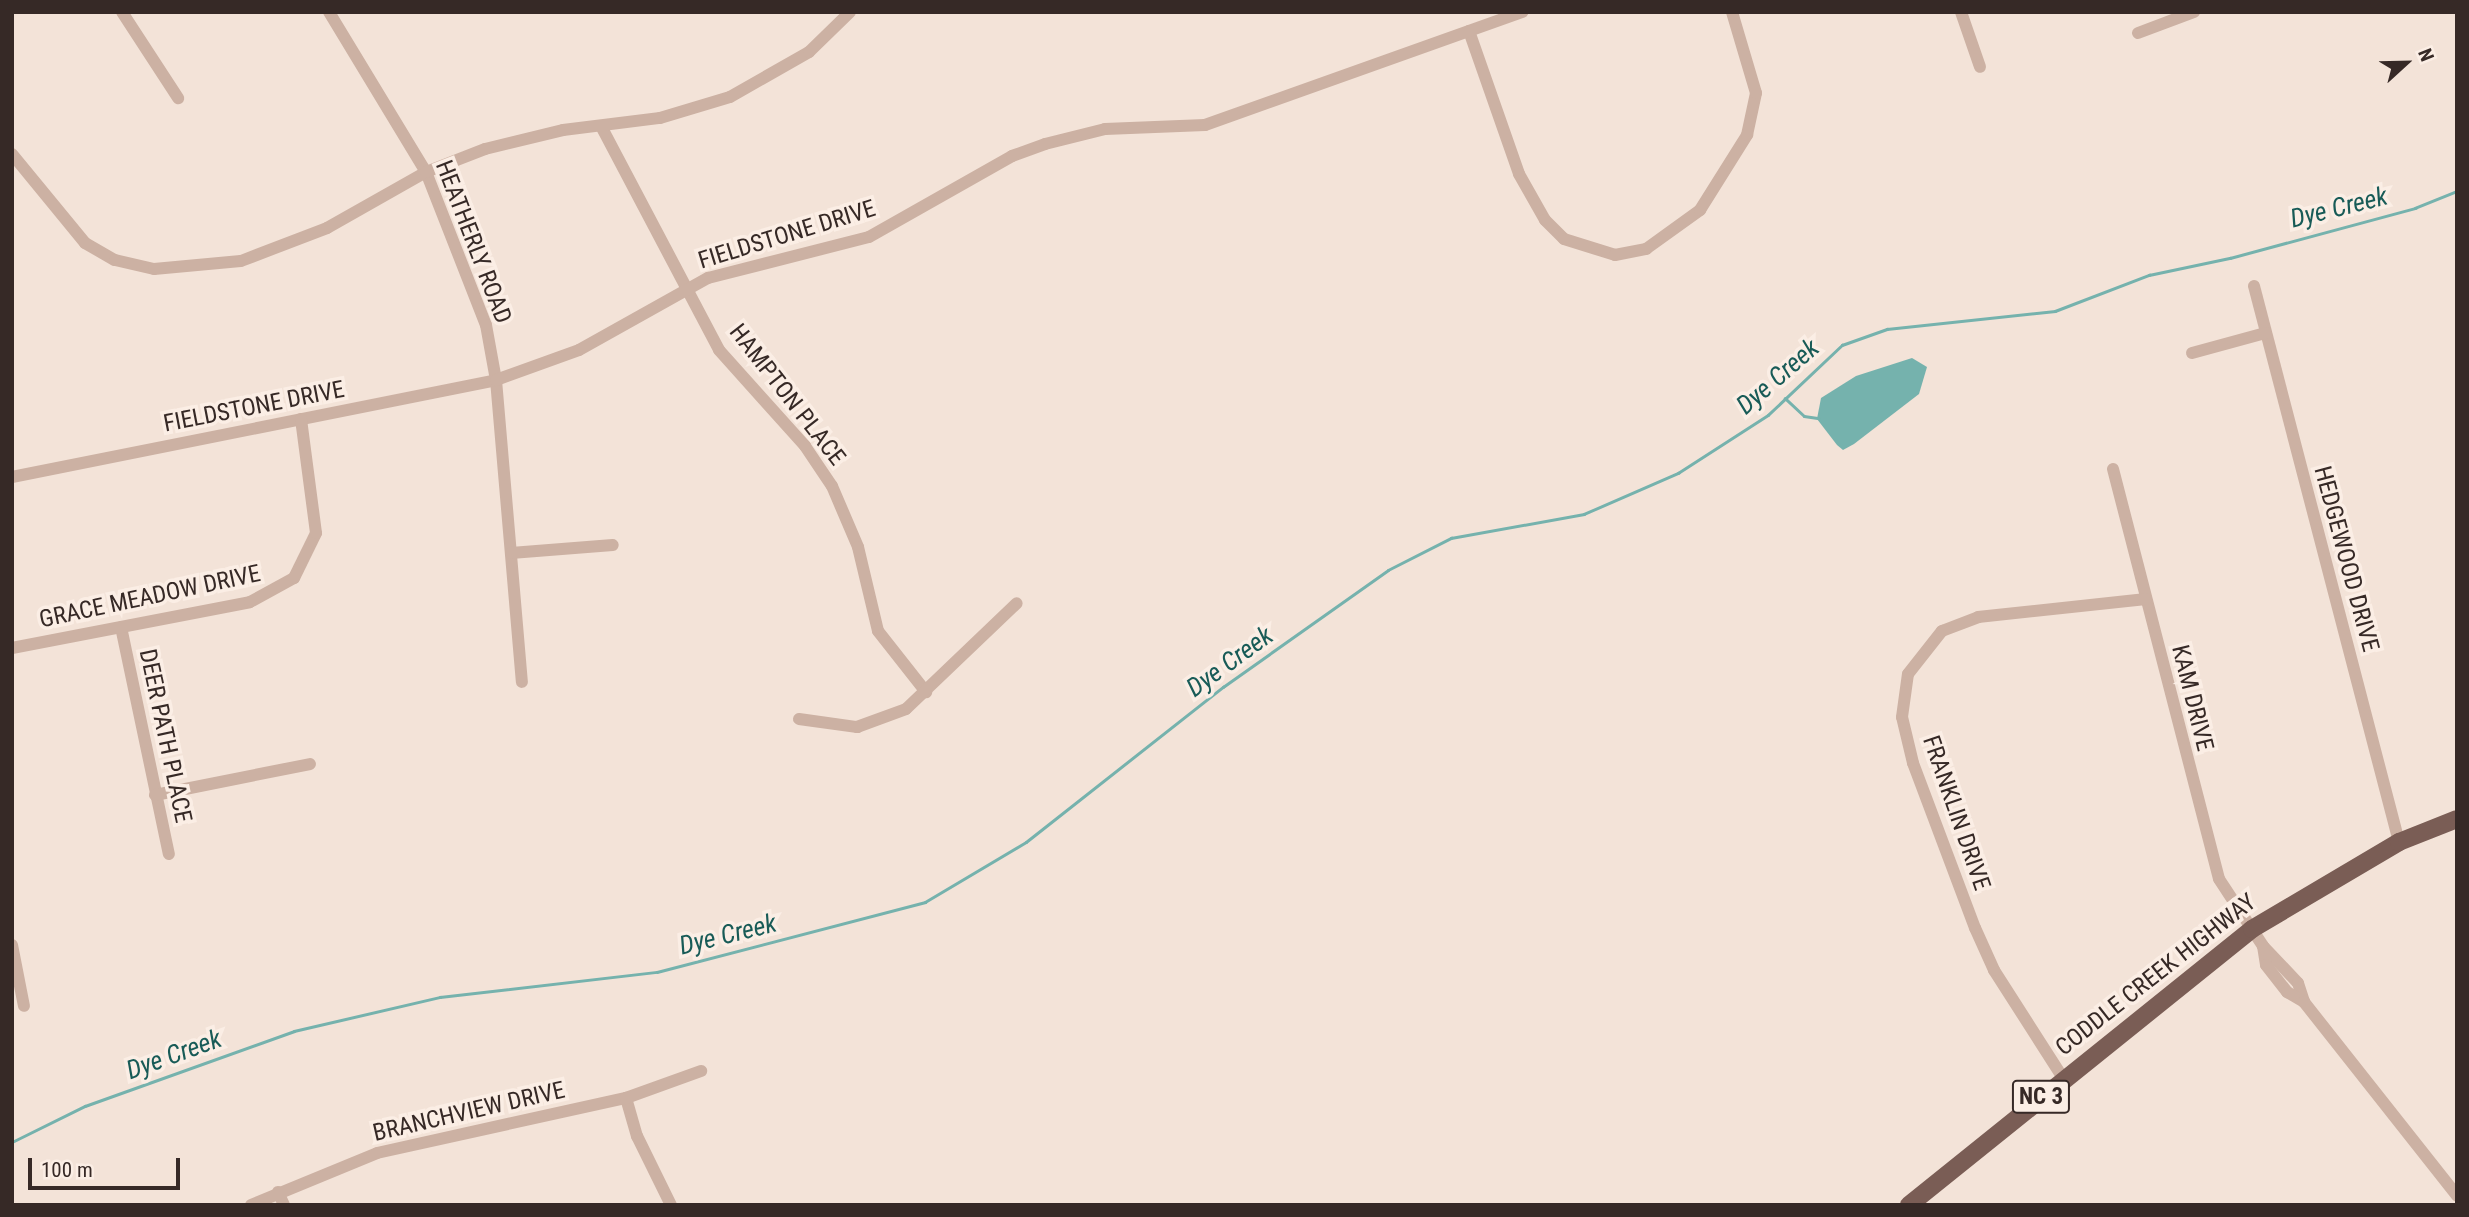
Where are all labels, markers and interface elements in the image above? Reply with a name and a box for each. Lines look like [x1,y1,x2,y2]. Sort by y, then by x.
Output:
north arrow [2371,28,2441,98]
text: N [2413,45,2439,65]
street label: HEATHERLY ROAD [429,156,517,328]
water label: Dye Creek [2287,181,2391,235]
street label: FIELDSTONE DRIVE [695,194,879,276]
street label: HAMPTON PLACE [723,319,851,471]
water label: Dye Creek [1730,333,1826,421]
street label: FIELDSTONE DRIVE [161,375,347,439]
street label: HEDGEWOOD DRIVE [2307,463,2385,655]
street label: GRACE MEADOW DRIVE [37,559,263,635]
water label: Dye Creek [1181,620,1279,704]
street label: KAM DRIVE [2165,642,2219,754]
street label: DEER PATH PLACE [133,646,197,826]
street label: FRANKLIN DRIVE [1916,732,1996,894]
street label: CODDLE CREEK HIGHWAY [2050,888,2262,1062]
water label: Dye Creek [676,908,780,962]
water label: Dye Creek [122,1023,226,1087]
street label: BRANCHVIEW DRIVE [370,1076,568,1148]
road number: NC 3 [2011,1078,2071,1116]
scale bar [32,1144,184,1188]
text: 100 m [41,1158,93,1182]

